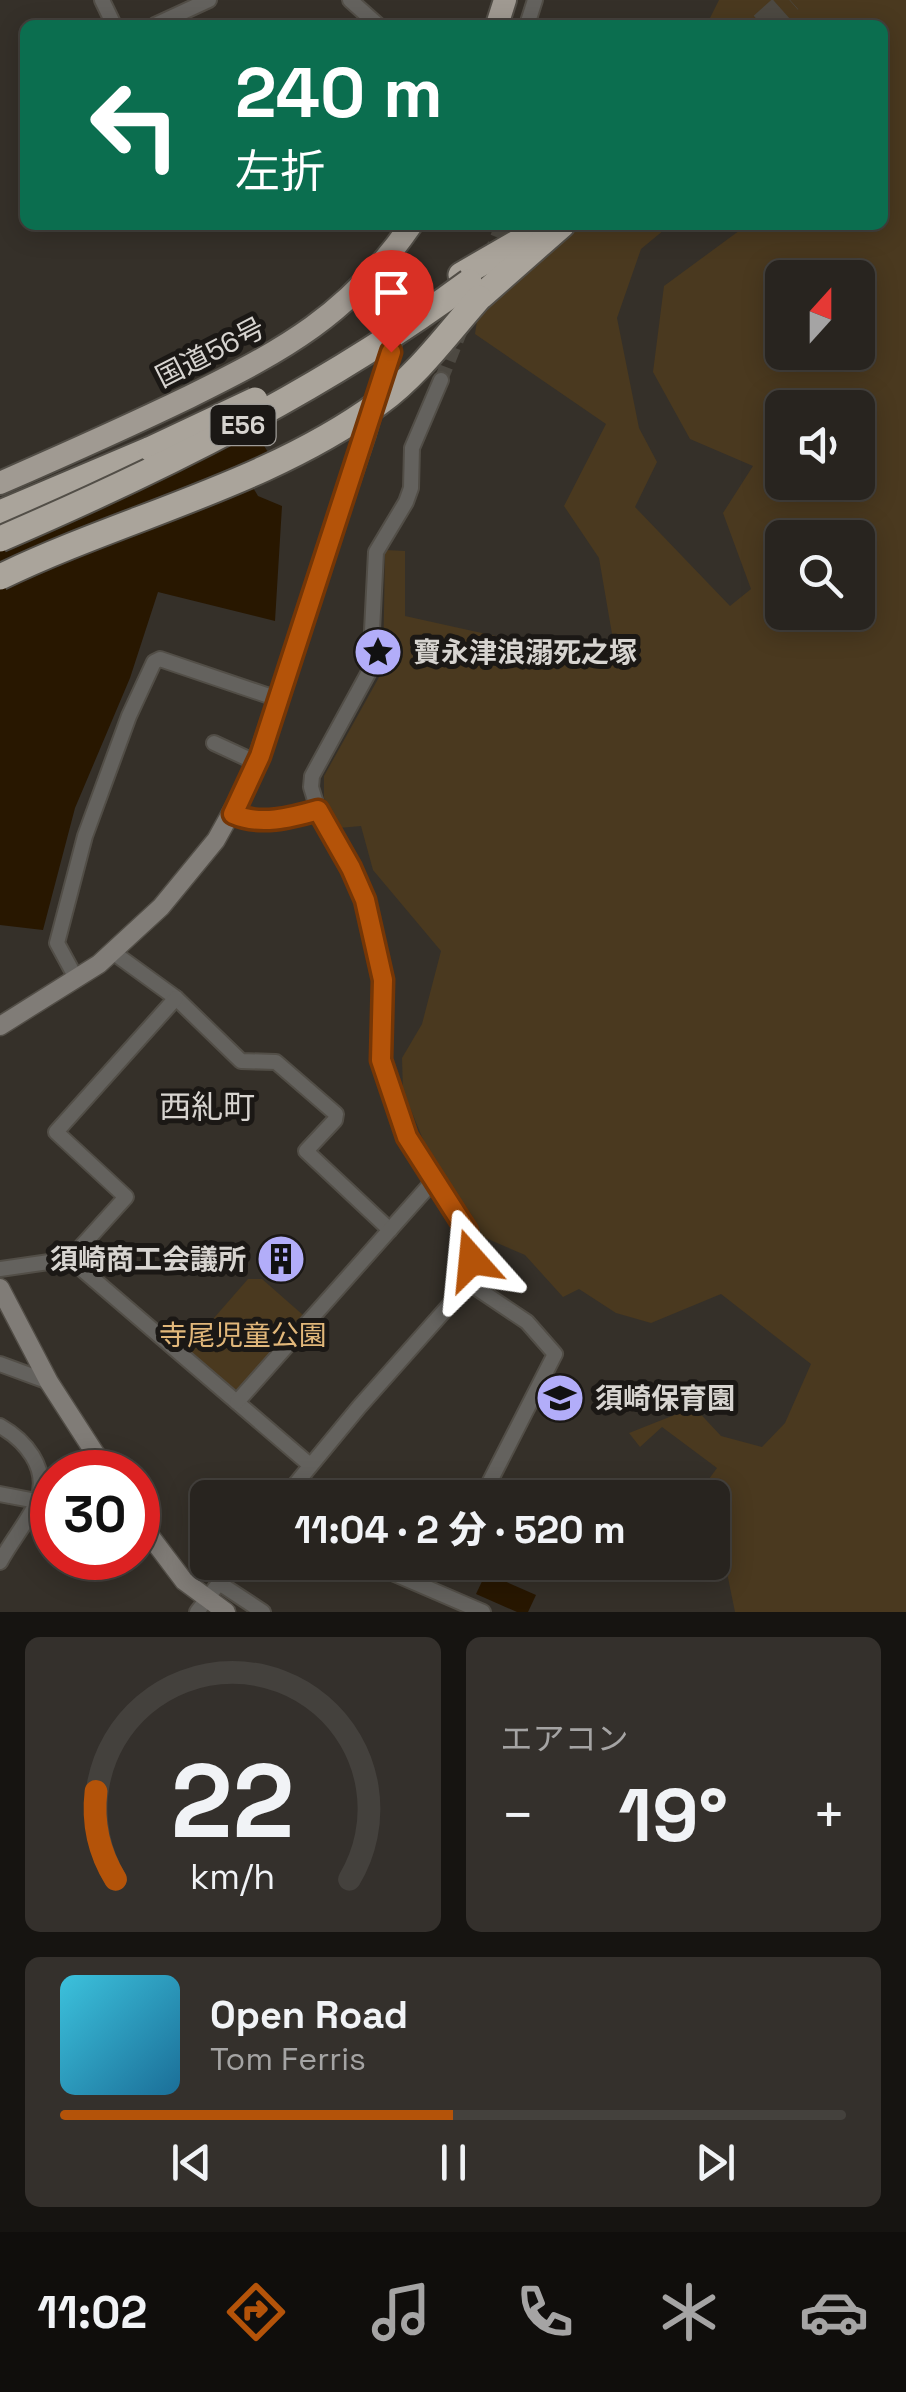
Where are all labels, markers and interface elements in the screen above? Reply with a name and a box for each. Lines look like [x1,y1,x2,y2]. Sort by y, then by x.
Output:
text: 240 m [235,48,443,137]
icon: left [70,60,200,190]
text: 左折 [235,143,325,200]
pin [349,250,434,353]
north arrow [765,260,875,370]
map controls [765,260,875,630]
icon: arrive [364,265,419,320]
street label: 国道56号 [149,309,271,395]
button: sound [765,390,875,500]
road number: E56 [210,405,276,445]
button: search [765,520,875,630]
place icon: 寶永津浪溺死之塚 [352,626,404,678]
place label: 寶永津浪溺死之塚 [413,634,637,670]
district label: 西糺町 [159,1087,255,1127]
position arrow [420,1208,524,1312]
building icon: 須崎商工会議所 [255,1233,307,1285]
place label: 須崎商工会議所 [50,1241,246,1277]
park label: 寺尾児童公園 [159,1317,327,1353]
school or university icon: 須崎保育園 [534,1372,586,1424]
place label: 須崎保育園 [595,1380,735,1416]
speed limit sign: 30 [30,1450,160,1580]
text: 11:04 · 2 分 · 520 m [294,1506,626,1554]
text: エアコン [501,1719,629,1759]
text: 22 [171,1735,295,1867]
text: 19° [618,1767,728,1863]
text: − [501,1780,535,1850]
text: + [812,1780,846,1850]
text: km/h [190,1854,275,1899]
text: Open Road [210,1991,408,2039]
text: Tom Ferris [210,2039,366,2079]
icon: previous [164,2135,219,2190]
icon: pause [426,2135,481,2190]
icon: next [688,2135,743,2190]
icon: directions [221,2277,291,2347]
icon: music [366,2277,436,2347]
icon: phone [510,2277,580,2347]
icon: climate [654,2277,724,2347]
icon: car [799,2277,869,2347]
text: 11:02 [37,2284,147,2341]

